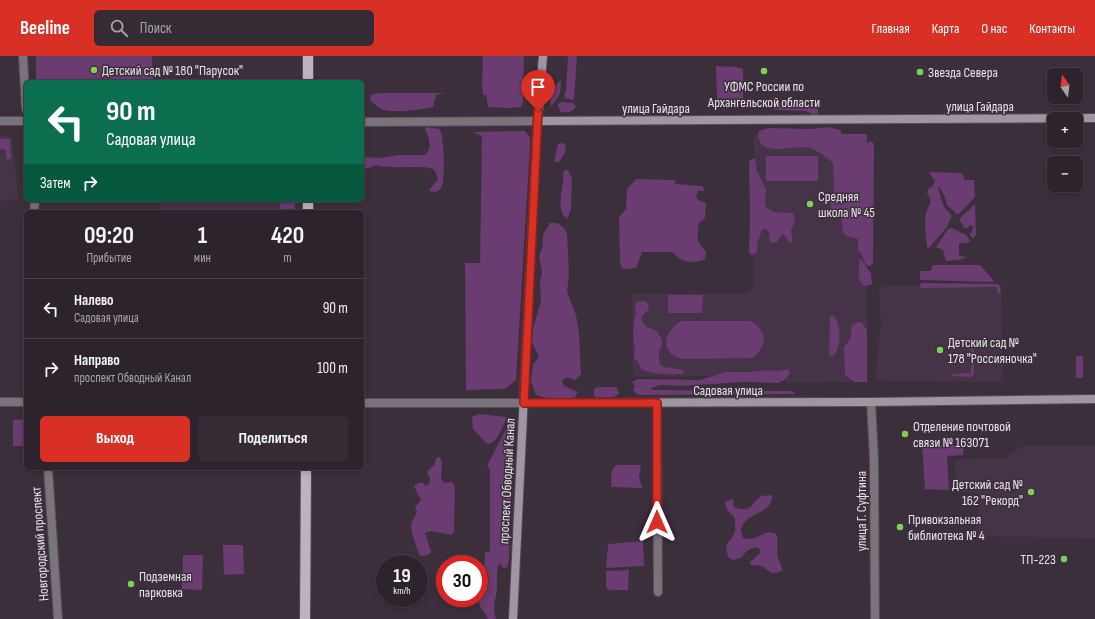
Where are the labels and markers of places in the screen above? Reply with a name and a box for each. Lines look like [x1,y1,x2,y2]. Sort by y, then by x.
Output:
place label: Детский сад № 180 "Парусок" [102,62,243,79]
place label: Звезда Севера [928,64,998,81]
marker: Детский сад № 180 "Парусок" [89,65,99,75]
marker: УФМС России по Архангельской области [759,66,769,76]
marker: Звезда Севера [915,67,925,77]
pin [521,70,555,111]
place label: УФМС России по Архангельской области [707,78,820,111]
place label: Средняя школа № 45 [818,188,875,221]
marker: Средняя школа № 45 [805,199,815,209]
place label: Детский сад № 178 "Россияночка" [948,334,1037,367]
marker: Детский сад № 178 "Россияночка" [935,345,945,355]
place label: Отделение почтовой связи № 163071 [913,418,1011,451]
marker: Отделение почтовой связи № 163071 [900,429,910,439]
place label: Детский сад № 162 "Рекорд" [952,476,1023,509]
marker: Детский сад № 162 "Рекорд" [1026,487,1036,497]
place label: Привокзальная библиотека № 4 [908,511,985,544]
marker: Привокзальная библиотека № 4 [895,522,905,532]
place label: ТП-223 [1021,551,1056,568]
marker: ТП-223 [1059,554,1069,564]
place label: Подземная парковка [139,568,192,601]
marker: Подземная парковка [126,579,136,589]

